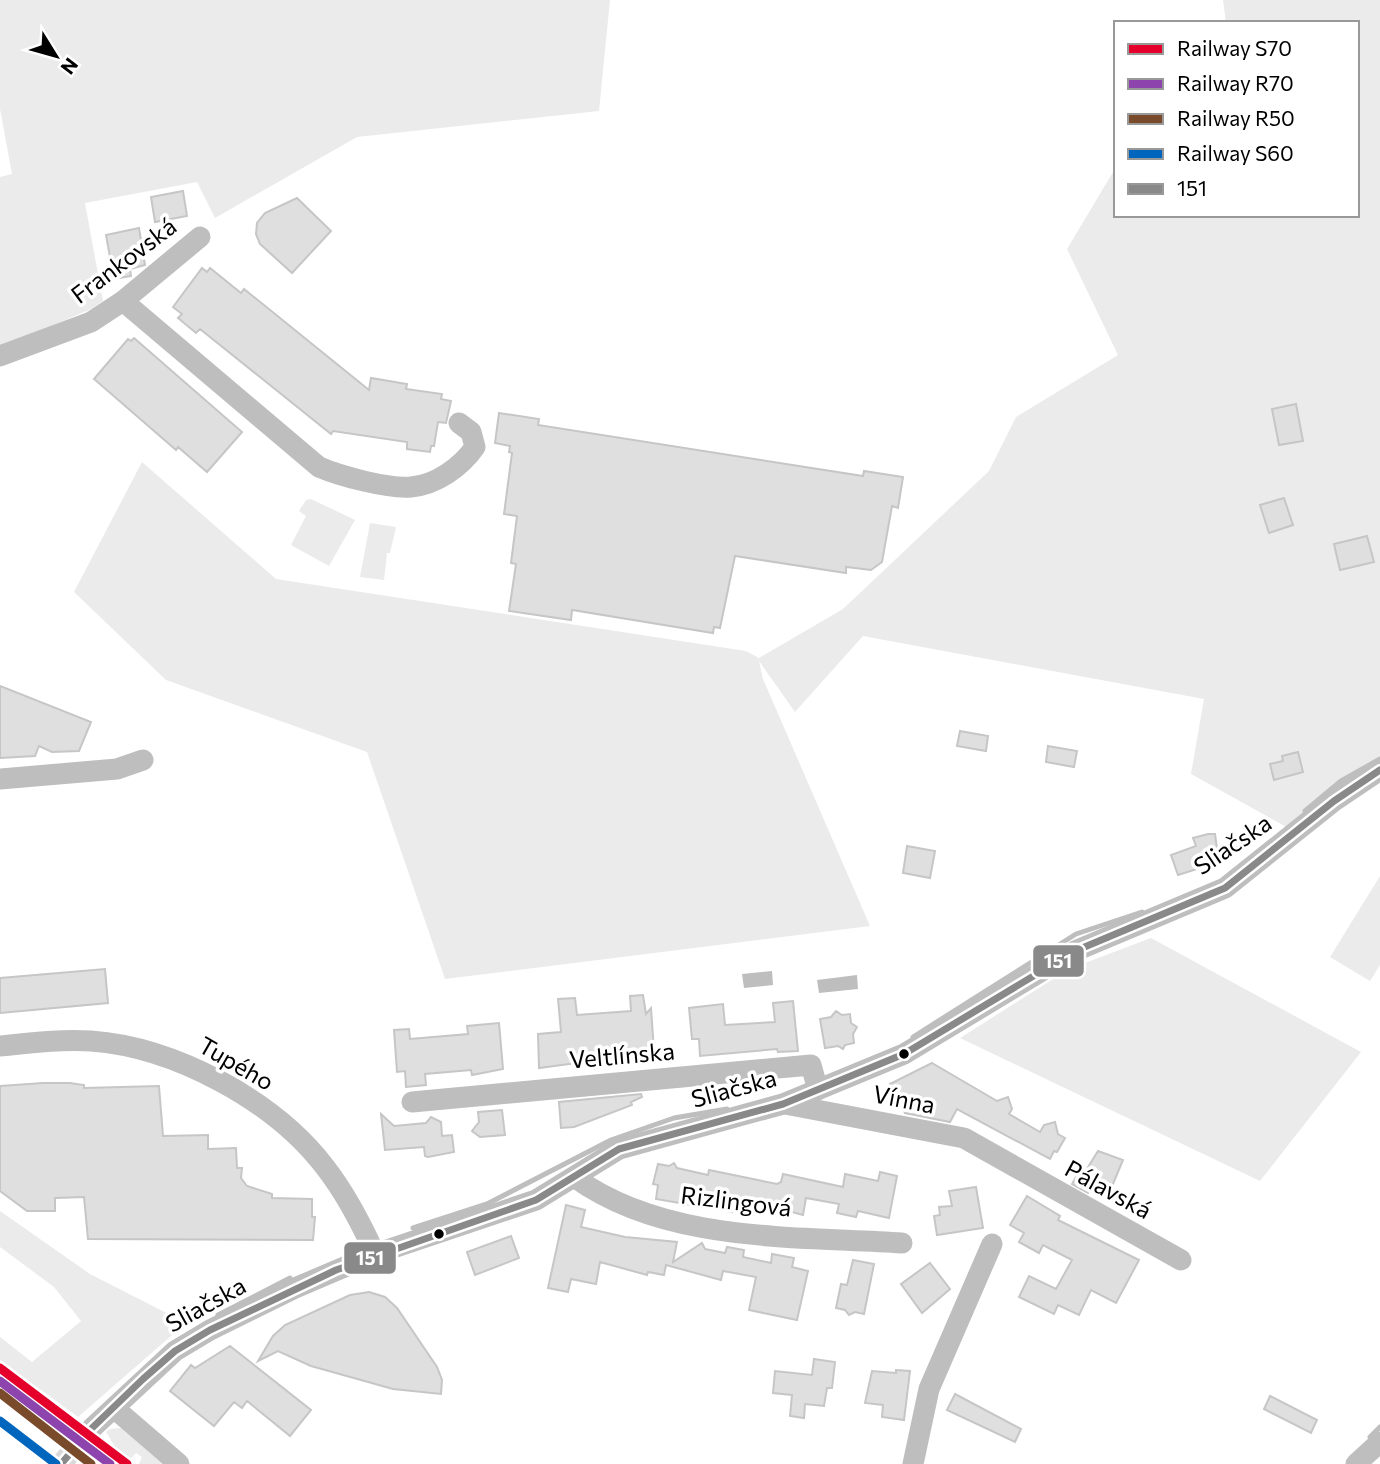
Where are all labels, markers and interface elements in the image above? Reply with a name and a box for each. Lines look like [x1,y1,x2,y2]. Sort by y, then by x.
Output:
north arrow [21,21,91,91]
legend [1114,21,1359,217]
text: Railway S70 [1177,35,1292,60]
text: N [56,54,83,79]
text: Railway R70 [1177,70,1294,95]
text: Railway R50 [1177,105,1295,130]
text: Railway S60 [1177,140,1294,165]
text: 151 [1177,175,1207,200]
street label: Frankovská [65,211,181,309]
street label: Sliačska [1188,807,1276,880]
line badge: 151 [1032,944,1085,978]
text: 151 [1044,949,1072,972]
street label: Tupého [194,1030,279,1096]
street label: Veltlínska [568,1035,676,1074]
unlabelled marker [897,1047,911,1061]
street label: Sliačska [688,1062,780,1113]
street label: Vínna [871,1078,938,1119]
street label: Pálavská [1060,1153,1157,1224]
street label: Rizlingová [679,1179,793,1222]
unlabelled marker [432,1227,446,1241]
line badge: 151 [343,1241,397,1275]
text: 151 [356,1246,384,1269]
street label: Sliačska [160,1270,250,1338]

